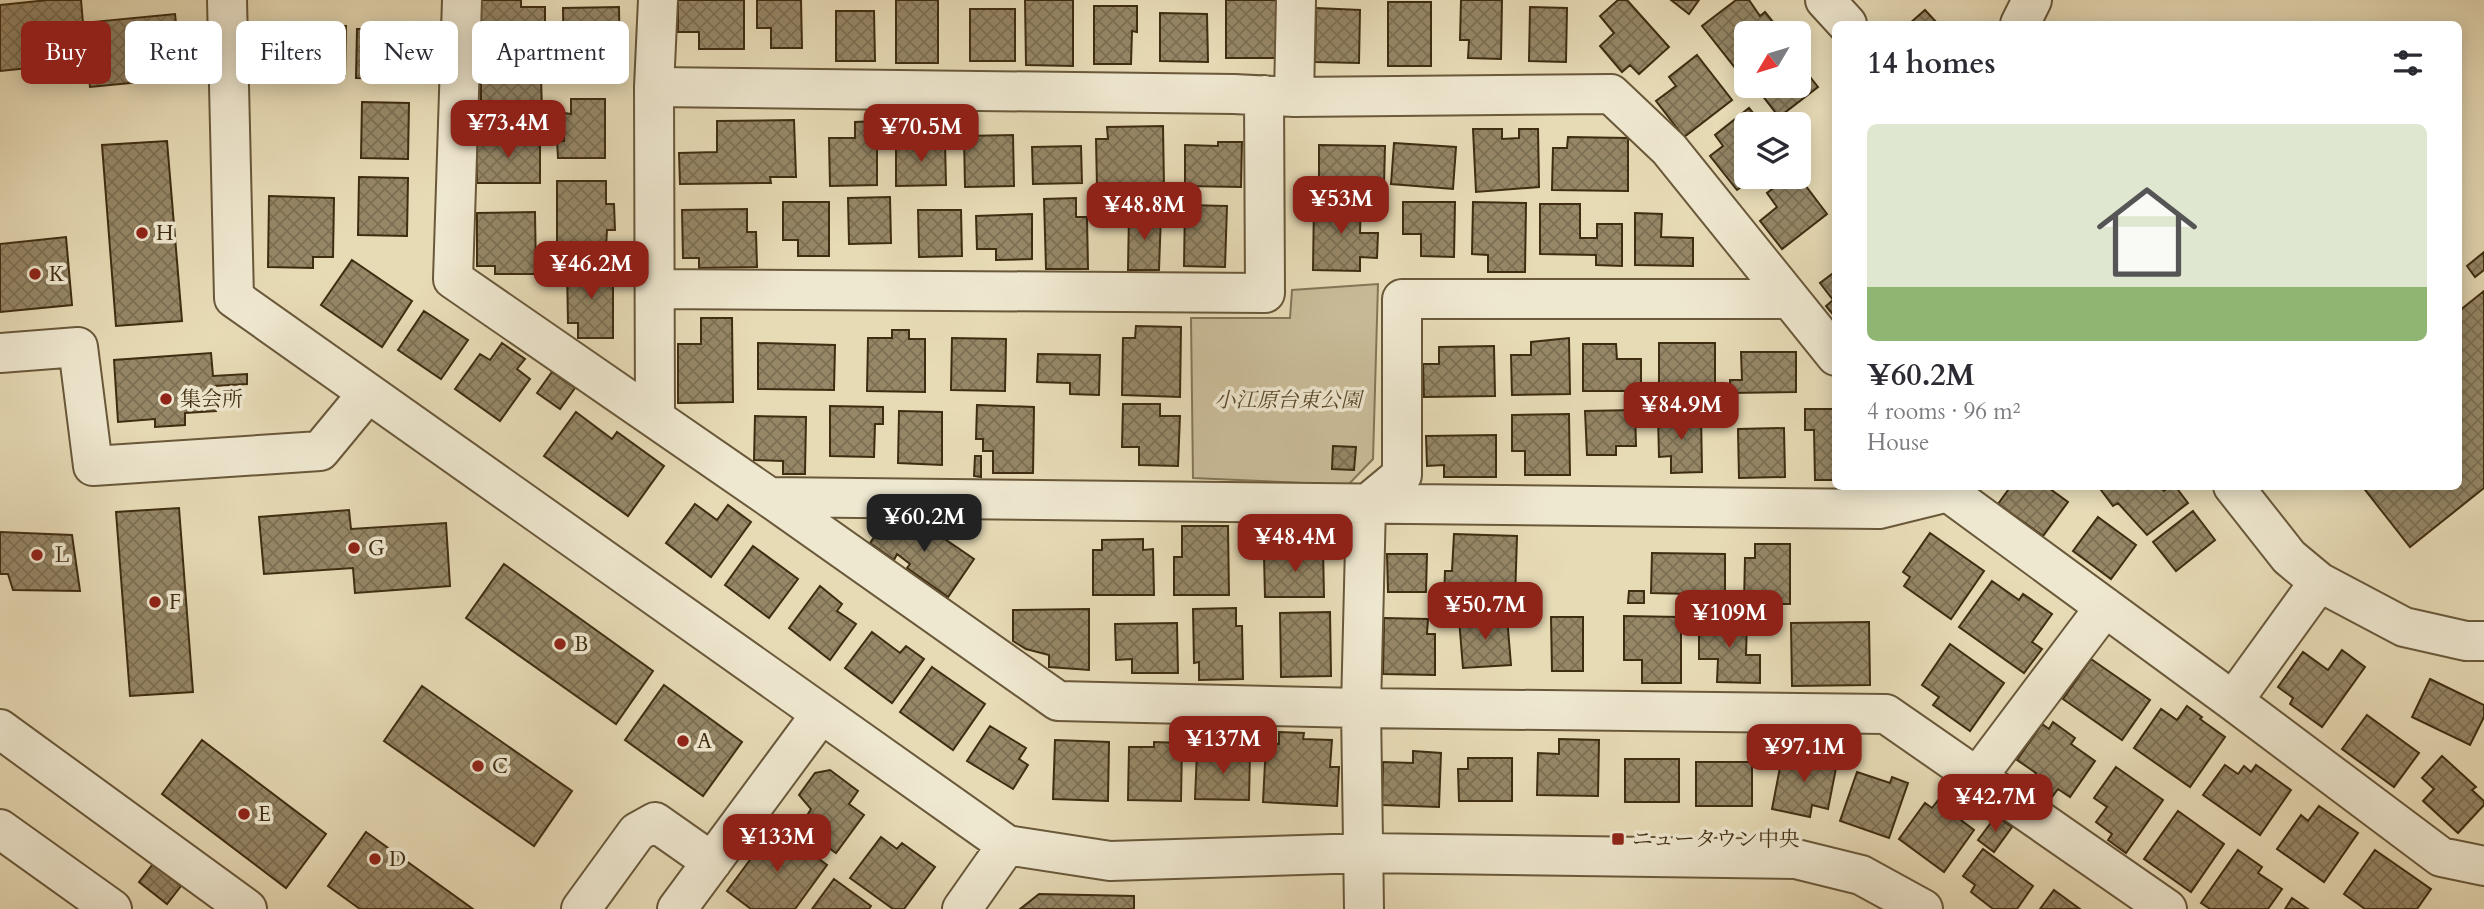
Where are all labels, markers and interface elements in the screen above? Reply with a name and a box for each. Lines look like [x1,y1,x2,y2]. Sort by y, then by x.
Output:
chip: Buy [21,21,111,84]
chip: Rent [125,21,222,84]
chip: Filters [236,21,346,84]
chip: New [360,21,458,84]
chip: Apartment [472,21,629,84]
north arrow [1734,21,1811,98]
map controls [1734,21,1811,189]
text: 14 homes [1867,43,1996,84]
icon: filters [2389,44,2427,82]
pin: ¥73.4M [451,100,565,160]
pin: ¥70.5M [864,104,978,164]
text: ¥73.4M [467,107,549,138]
text: ¥70.5M [880,111,962,142]
button: layers [1734,112,1811,189]
icon: home [2084,169,2210,295]
pin: ¥53M [1300,176,1382,236]
pin: ¥48.8M [1087,182,1201,242]
text: ¥53M [1309,183,1373,214]
text: ¥48.8M [1103,189,1185,220]
place label: H [156,219,174,248]
marker: H [134,225,150,241]
pin: ¥46.2M [534,242,648,301]
text: ¥46.2M [550,248,632,279]
place label: K [49,260,65,289]
marker: K [27,266,43,282]
text: ¥60.2M [1867,355,1975,396]
pin: ¥84.9M [1624,382,1738,442]
place label: 集会所 [180,385,243,414]
park label: 小江原台東公園 [1215,386,1364,415]
text: ¥84.9M [1640,389,1722,420]
marker: 集会所 [158,391,174,407]
text: 4 rooms · 96 m² [1867,396,2020,427]
text: House [1867,427,1929,458]
pin: ¥60.2M [867,494,981,554]
text: ¥60.2M [883,501,965,532]
pin: ¥48.4M [1238,514,1352,574]
text: ¥48.4M [1254,521,1336,552]
place label: G [368,534,385,563]
marker: G [346,540,362,556]
place label: Ｌ [51,541,72,570]
marker: Ｌ [29,547,45,563]
pin: ¥50.7M [1428,582,1542,642]
place label: F [169,588,181,617]
text: ¥50.7M [1444,589,1526,620]
pin: ¥109M [1680,590,1778,650]
marker: F [147,594,163,610]
text: ¥109M [1691,597,1767,628]
place label: B [574,630,588,659]
marker: B [552,636,568,652]
pin: ¥137M [1174,716,1272,776]
text: ¥137M [1185,723,1261,754]
pin: ¥97.1M [1747,724,1861,784]
place label: A [697,727,712,756]
text: ¥97.1M [1763,731,1845,762]
marker: A [675,733,691,749]
place label: C [492,752,508,781]
marker: C [470,758,486,774]
pin: ¥42.7M [1938,774,2052,834]
text: ¥42.7M [1954,781,2036,812]
place label: E [258,800,271,829]
marker: E [236,806,252,822]
pin: ¥133M [728,814,826,874]
text: ¥133M [739,821,815,852]
place label: ニュータウン中央 [1632,825,1800,854]
marker: ニュータウン中央 [1610,831,1626,847]
place label: D [389,845,406,874]
marker: D [367,851,383,867]

